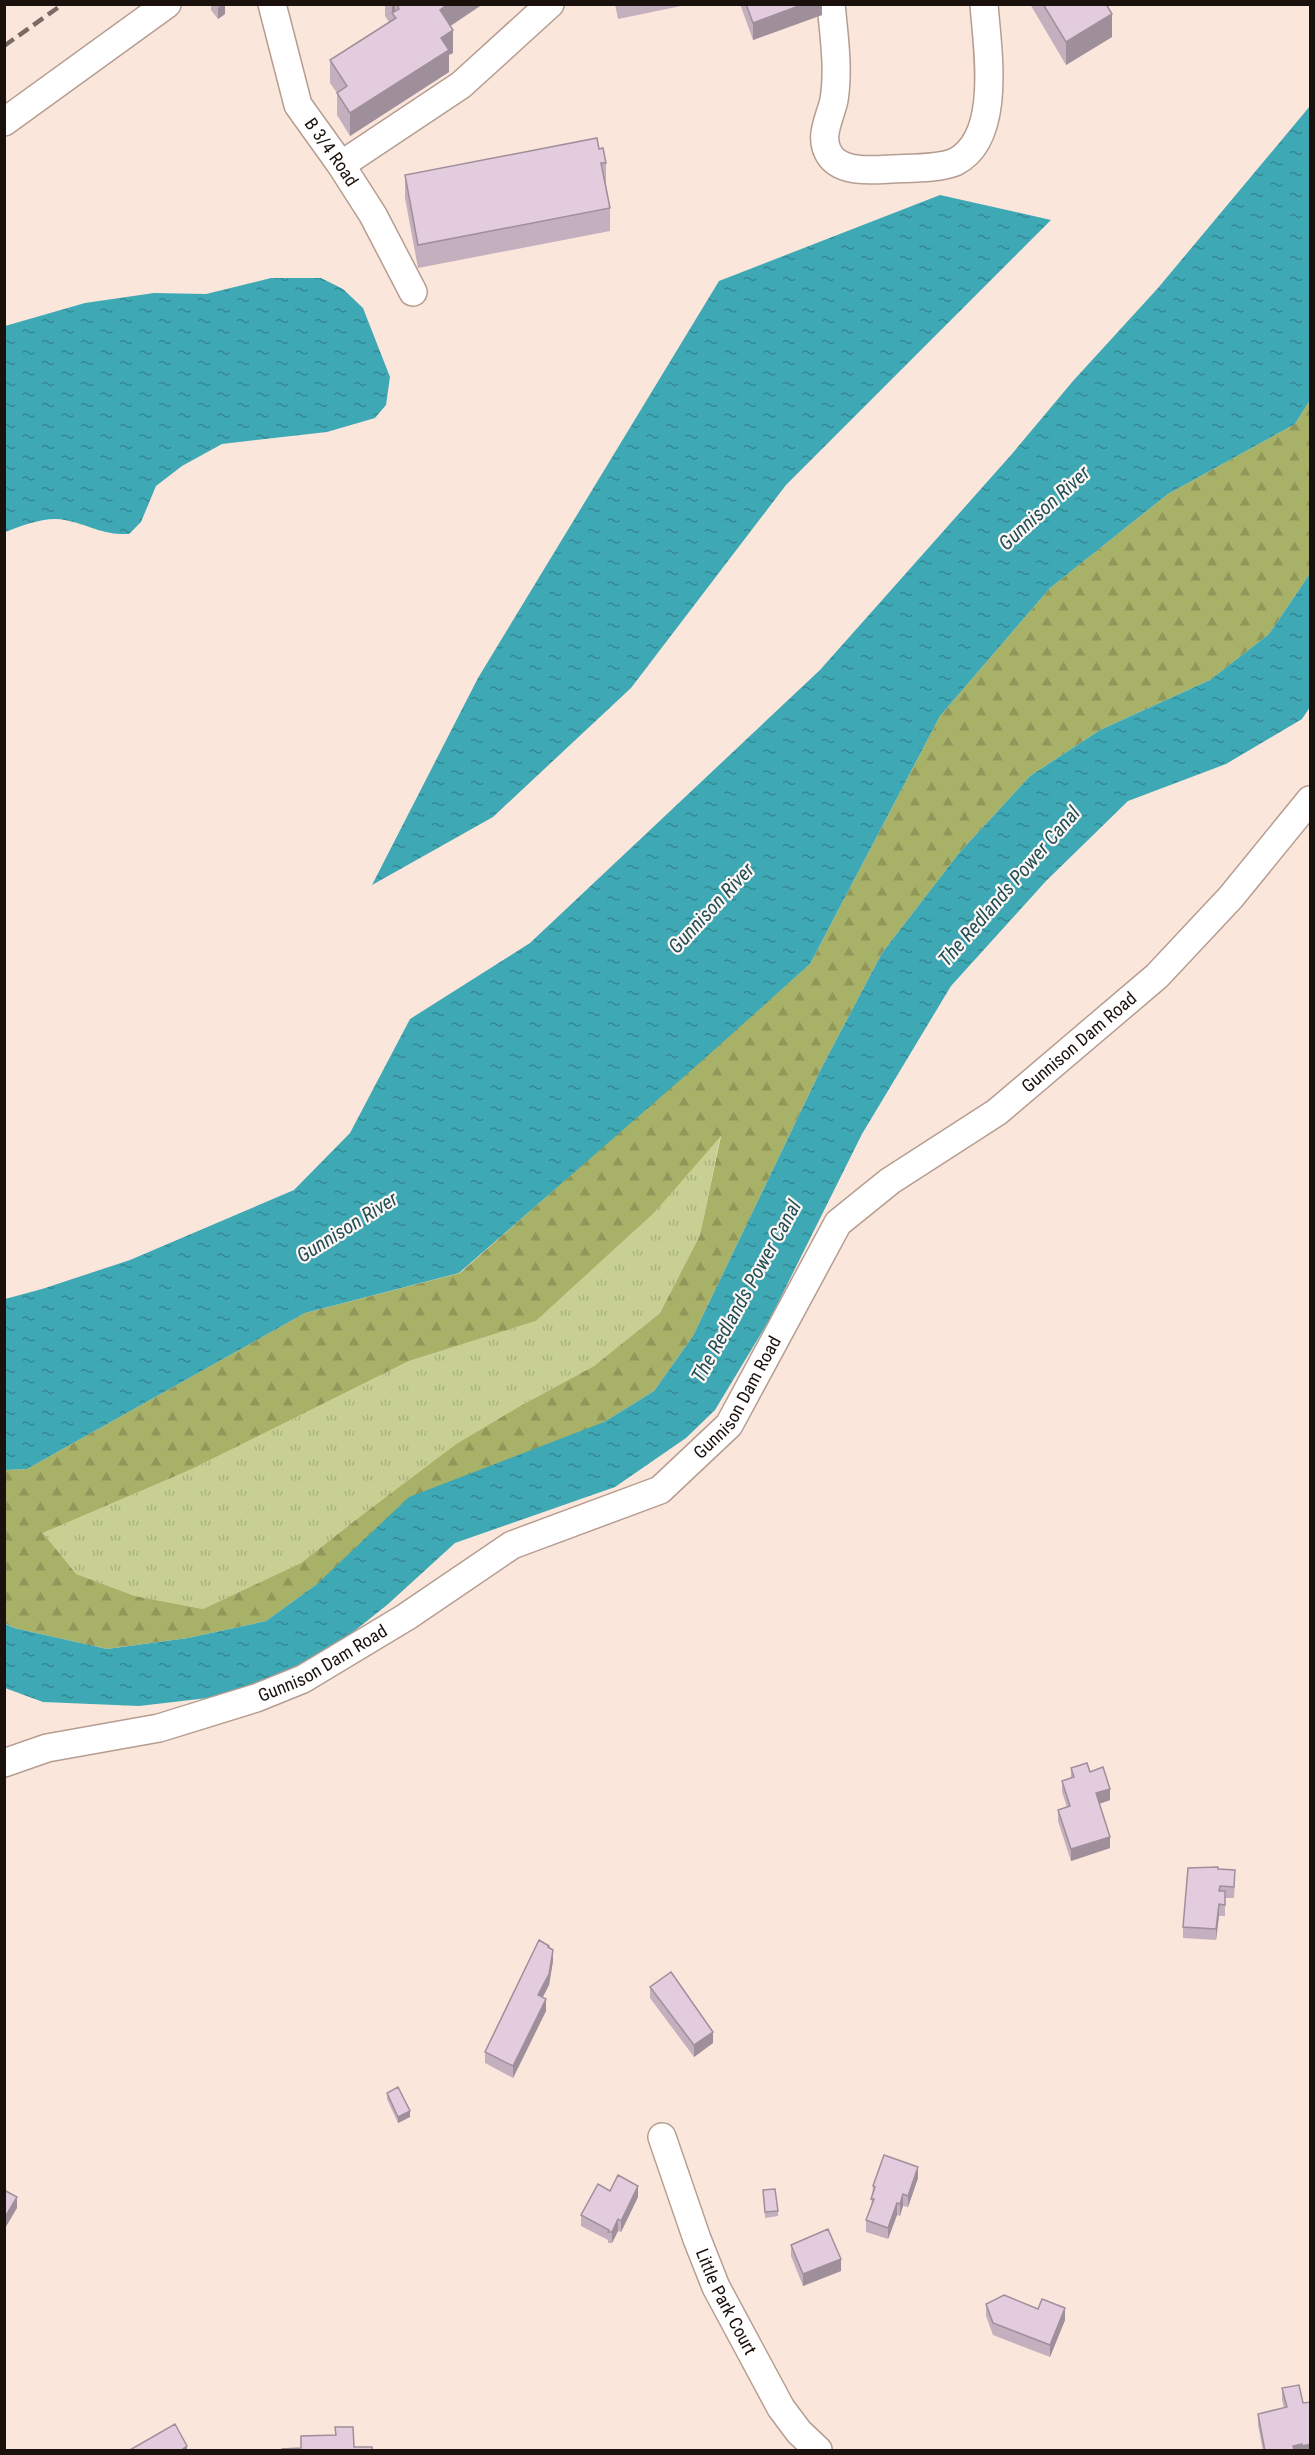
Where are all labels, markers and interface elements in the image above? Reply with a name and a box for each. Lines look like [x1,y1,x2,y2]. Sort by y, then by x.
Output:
street label: B 3/4 Road [301,113,363,190]
water label: Gunnison River [993,460,1095,555]
water label: The Redlands Power Canal [933,801,1085,971]
water label: Gunnison River [663,857,760,958]
street label: Gunnison Dam Road [1017,987,1140,1096]
water label: Gunnison River [292,1186,403,1268]
water label: The Redlands Power Canal [686,1195,806,1386]
street label: Gunnison Dam Road [689,1332,785,1463]
street label: Gunnison Dam Road [255,1620,391,1706]
street label: Little Park Court [692,2246,761,2358]

